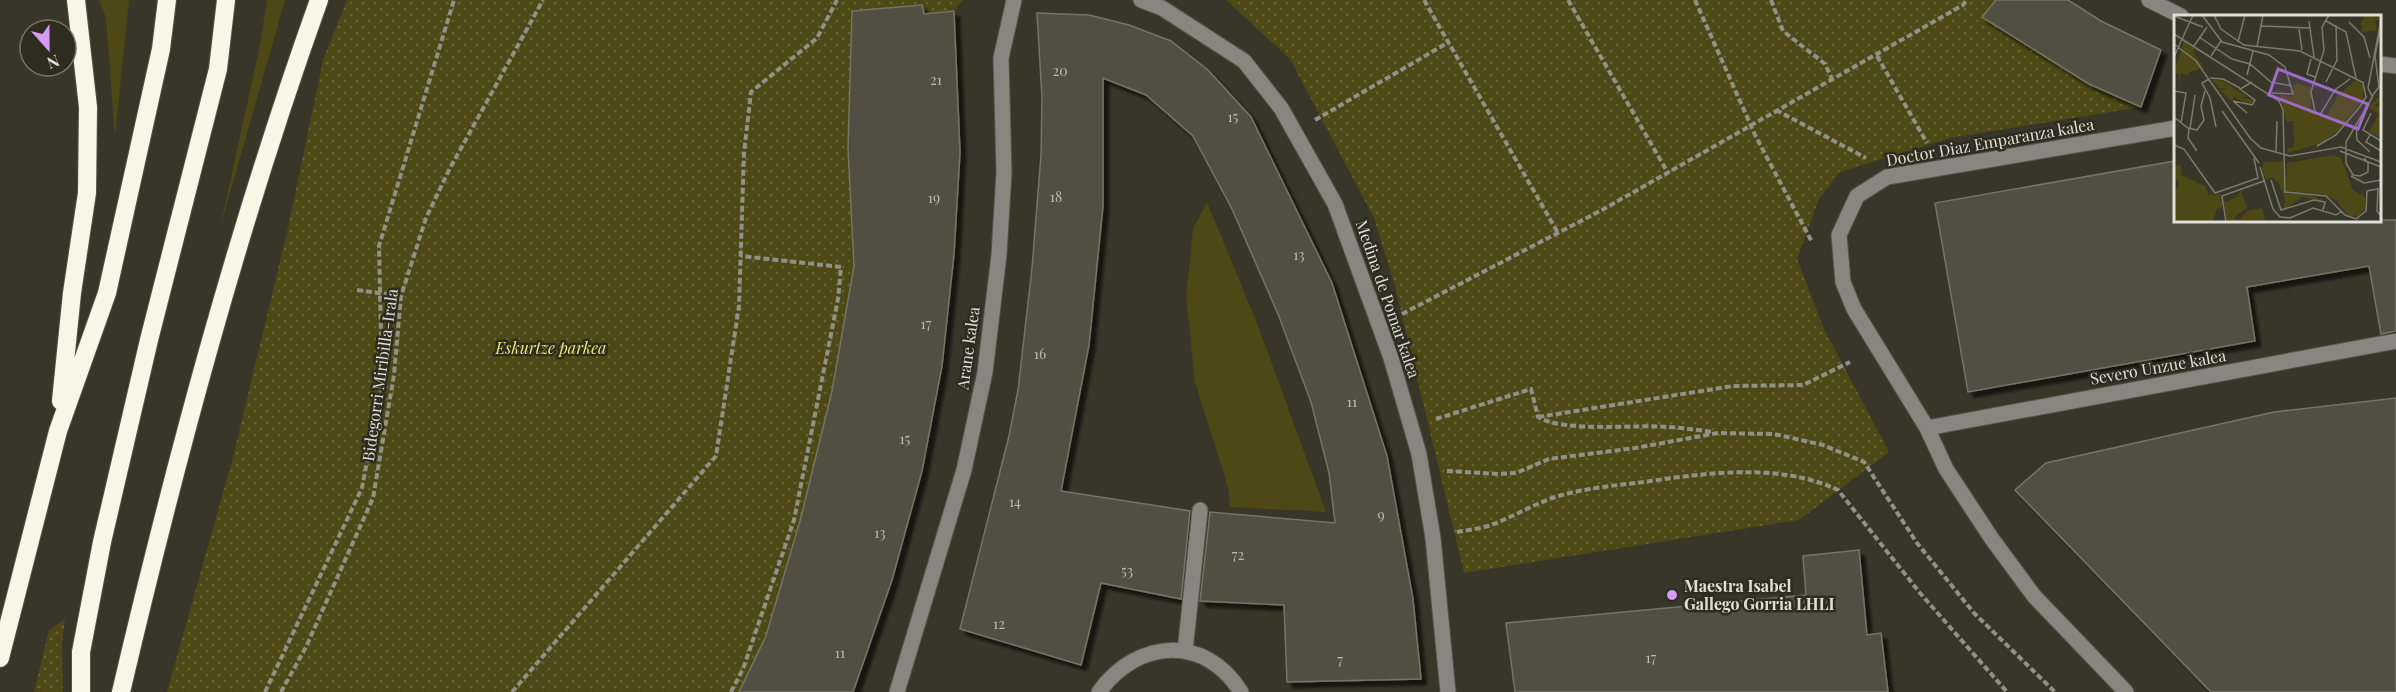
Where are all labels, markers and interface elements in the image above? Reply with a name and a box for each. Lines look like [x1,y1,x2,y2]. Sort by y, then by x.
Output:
inset map [2174,15,2381,222]
north arrow [18,18,78,78]
text: N [44,51,63,75]
house number: 20 [1052,61,1068,80]
house number: 21 [930,70,942,89]
house number: 15 [1228,107,1239,126]
street label: Doctor Diaz Emparanza kalea [1884,113,2096,170]
house number: 18 [1050,187,1062,206]
house number: 19 [928,188,940,207]
street label: Medina de Pomar kalea [1352,217,1425,381]
house number: 13 [1293,245,1305,264]
street label: Bidegorri Miribilla-Irala [357,287,402,463]
street label: Arane kalea [951,305,984,392]
house number: 17 [921,314,932,333]
park label: Eskurtze parkea [495,337,606,358]
house number: 16 [1034,344,1046,363]
street label: Severo Unzue kalea [2088,344,2228,389]
house number: 11 [1347,392,1357,411]
house number: 15 [900,429,911,448]
house number: 14 [1009,492,1021,511]
house number: 9 [1377,505,1385,524]
house number: 13 [874,523,886,542]
house number: 72 [1232,545,1244,564]
house number: 53 [1121,561,1133,580]
place label: Maestra Isabel Gallego Gorria LHLI [1684,575,1834,614]
marker: Maestra Isabel Gallego Gorria LHLI [1665,588,1679,602]
house number: 12 [993,614,1005,633]
house number: 11 [835,643,845,662]
house number: 17 [1646,648,1657,667]
house number: 7 [1337,650,1343,669]

